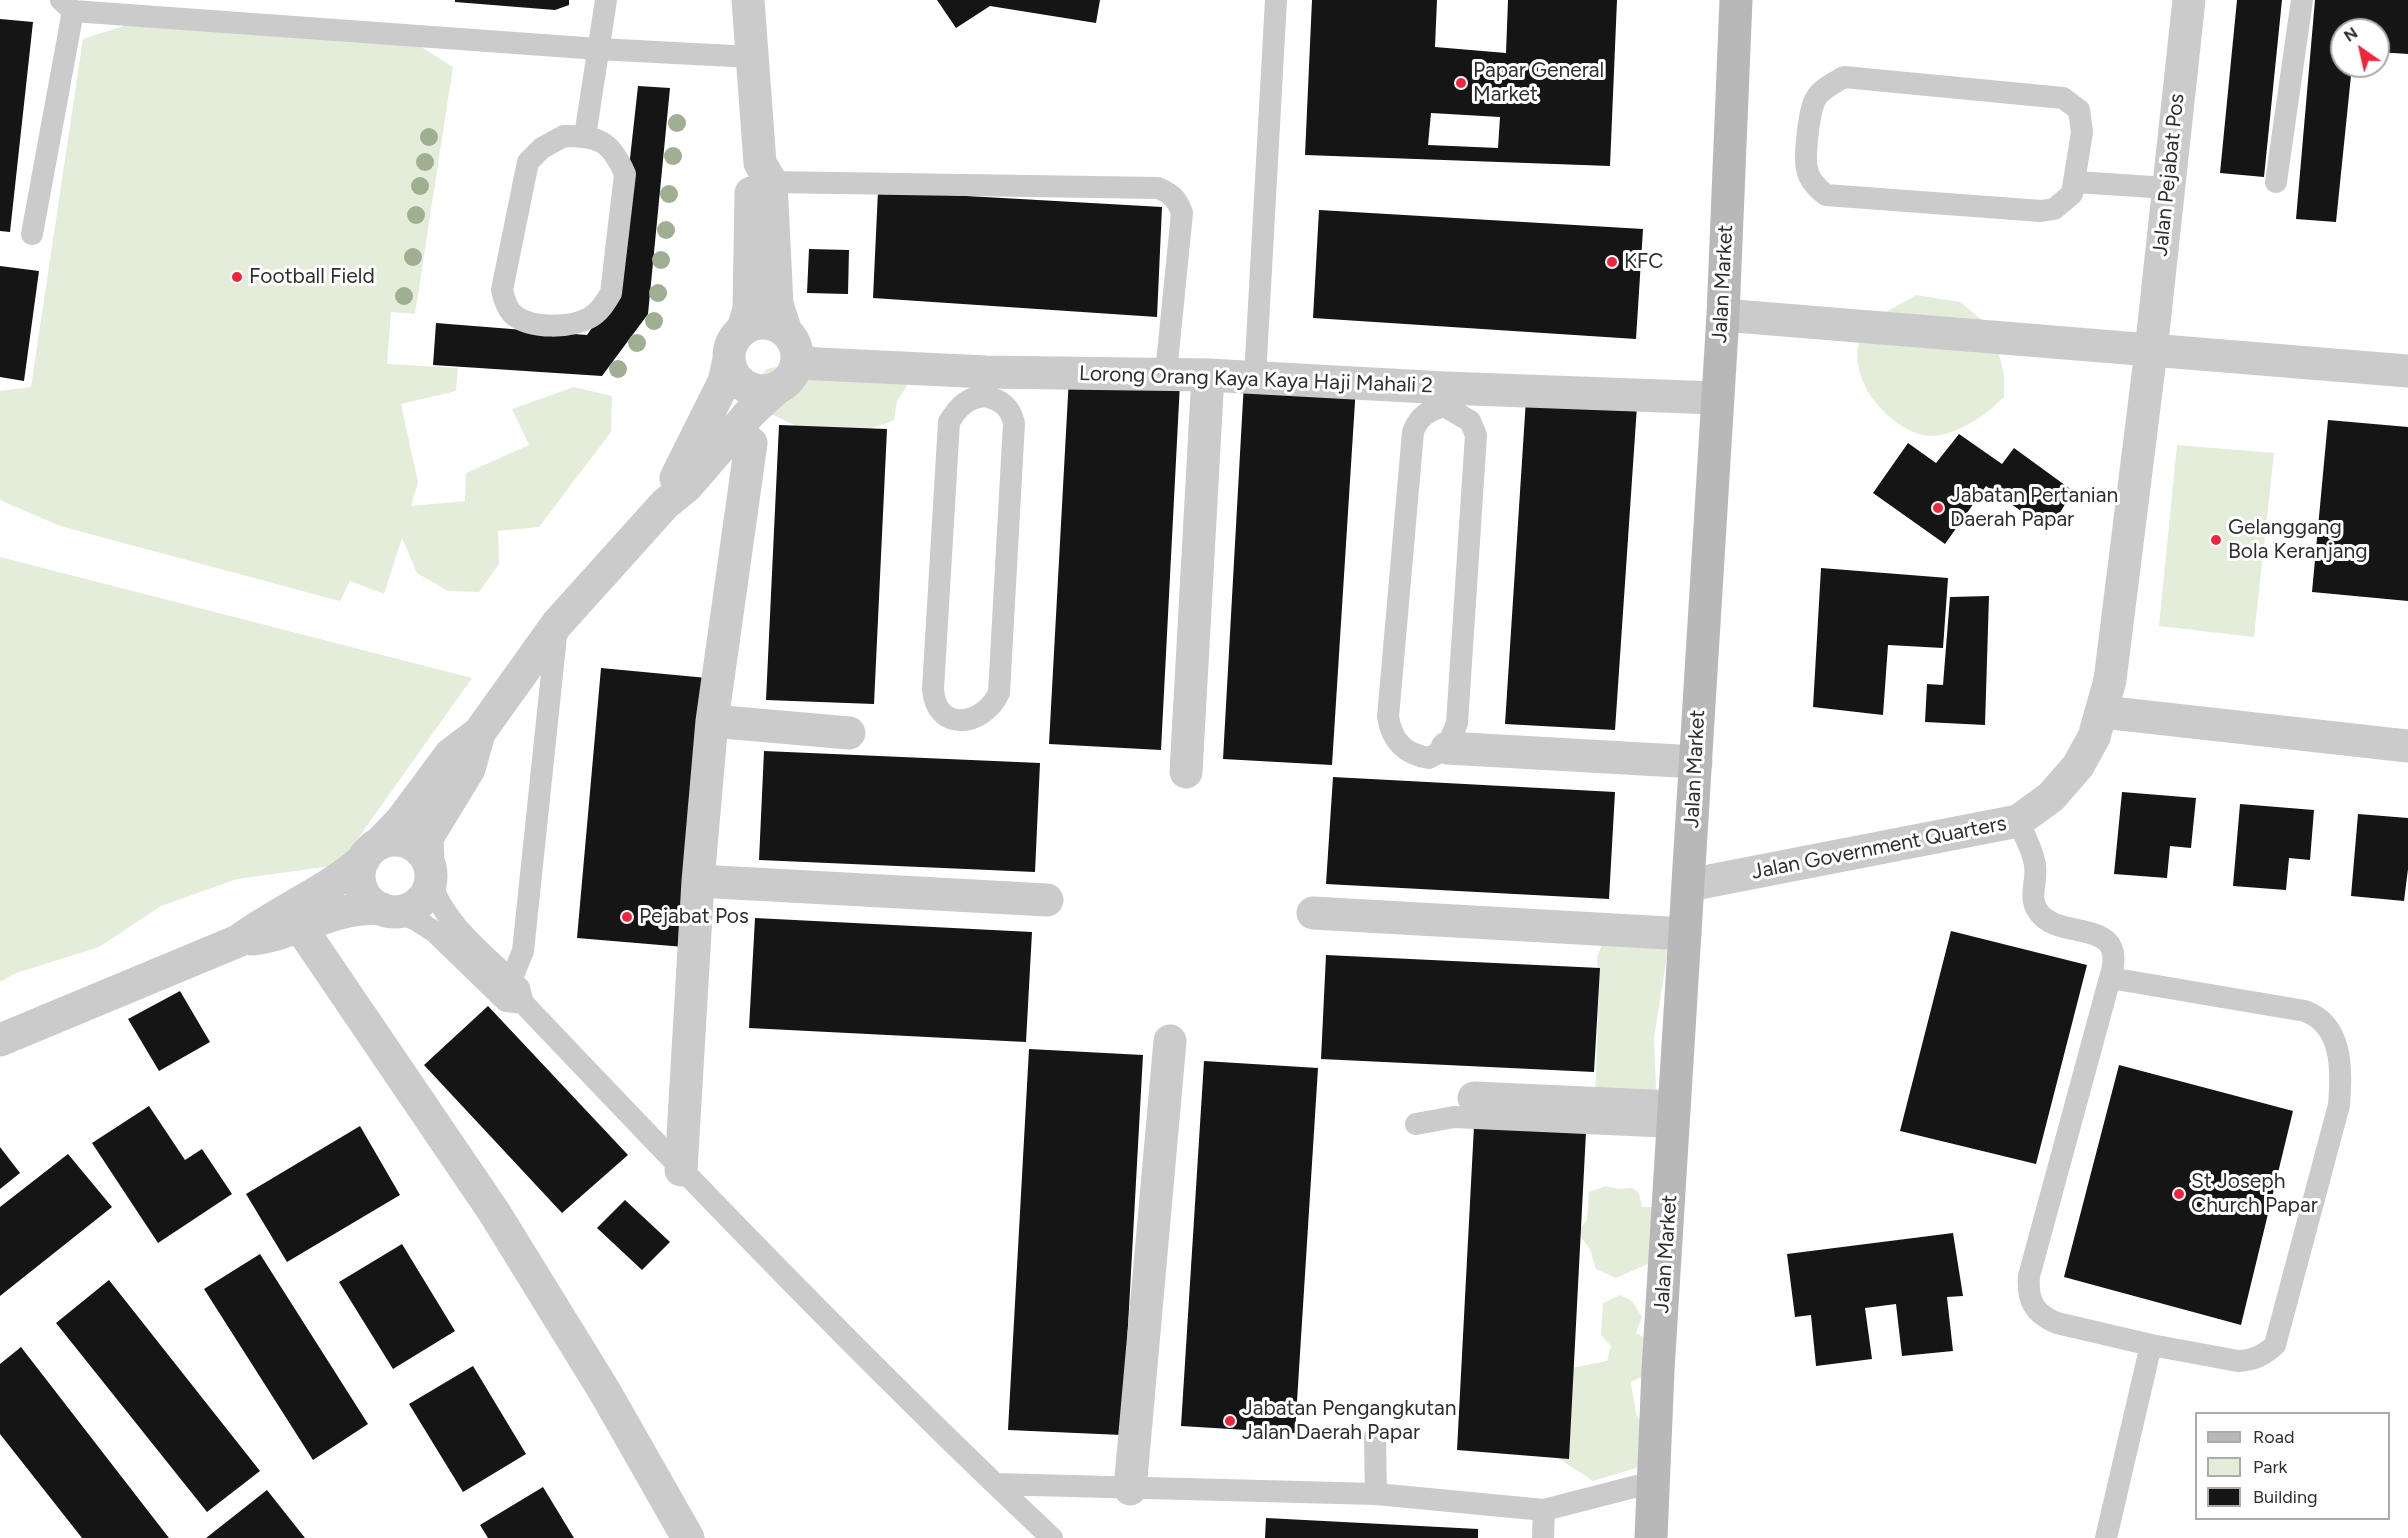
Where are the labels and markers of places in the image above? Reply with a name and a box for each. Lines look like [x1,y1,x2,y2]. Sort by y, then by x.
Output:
place label: Papar General Market [1473,58,1604,108]
marker: Papar General Market [1454,76,1468,90]
place label: KFC [1624,249,1663,275]
marker: KFC [1605,255,1619,269]
place label: Football Field [249,264,375,290]
marker: Football Field [230,270,244,284]
place label: Jabatan Pertanian Daerah Papar [1950,483,2118,533]
marker: Jabatan Pertanian Daerah Papar [1931,501,1945,515]
place label: Gelanggang Bola Keranjang [2228,515,2368,565]
marker: Gelanggang Bola Keranjang [2209,533,2223,547]
place label: Pejabat Pos [639,904,749,930]
marker: Pejabat Pos [620,910,634,924]
place label: St Joseph Church Papar [2191,1169,2318,1219]
marker: St Joseph Church Papar [2172,1187,2186,1201]
place label: Jabatan Pengangkutan Jalan Daerah Papar [1242,1396,1456,1446]
marker: Jabatan Pengangkutan Jalan Daerah Papar [1223,1414,1237,1428]

